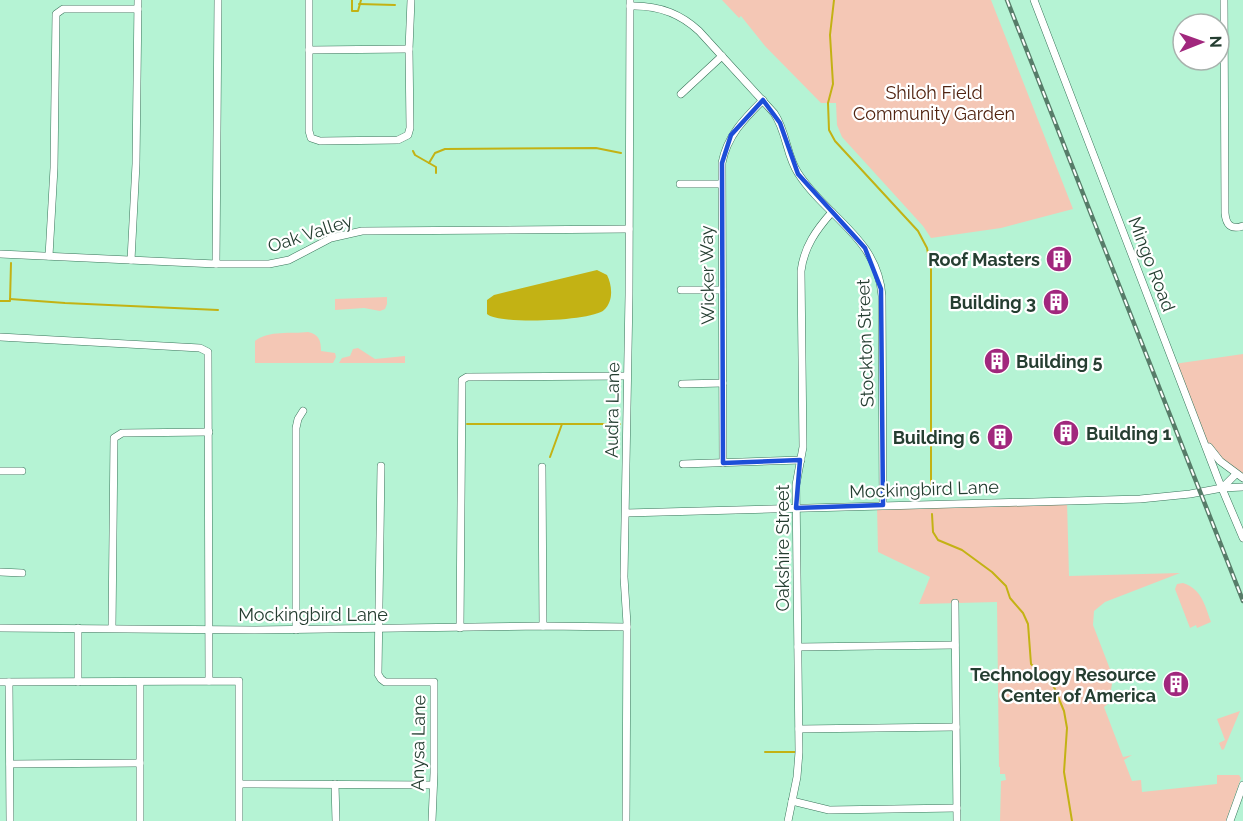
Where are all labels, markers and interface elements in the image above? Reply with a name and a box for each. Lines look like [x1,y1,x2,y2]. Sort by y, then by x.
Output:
north arrow [1171,12,1231,72]
text: N [1206,35,1225,48]
park label: Shiloh Field Community Garden [853,82,1015,124]
street label: Oak Valley [265,209,355,257]
street label: Mingo Road [1124,214,1180,314]
street label: Wicker Way [696,225,718,325]
building icon: Roof Masters [1044,244,1074,274]
place label: Roof Masters [928,249,1040,270]
street label: Stockton Street [852,279,878,407]
building icon: Building 3 [1041,287,1071,317]
place label: Building 3 [950,292,1036,313]
building icon: Building 5 [982,346,1012,376]
place label: Building 5 [1016,351,1102,372]
street label: Audra Lane [601,361,623,458]
building icon: Building 1 [1051,418,1081,448]
building icon: Building 6 [985,422,1015,452]
place label: Building 1 [1086,423,1171,444]
place label: Building 6 [893,427,980,448]
street label: Mockingbird Lane [849,476,1000,502]
street label: Oakshire Street [772,484,793,612]
street label: Mockingbird Lane [238,604,388,625]
place label: Technology Resource Center of America [970,664,1156,706]
building icon: Technology Resource Center of America [1161,669,1191,699]
street label: Anysa Lane [407,694,429,791]

